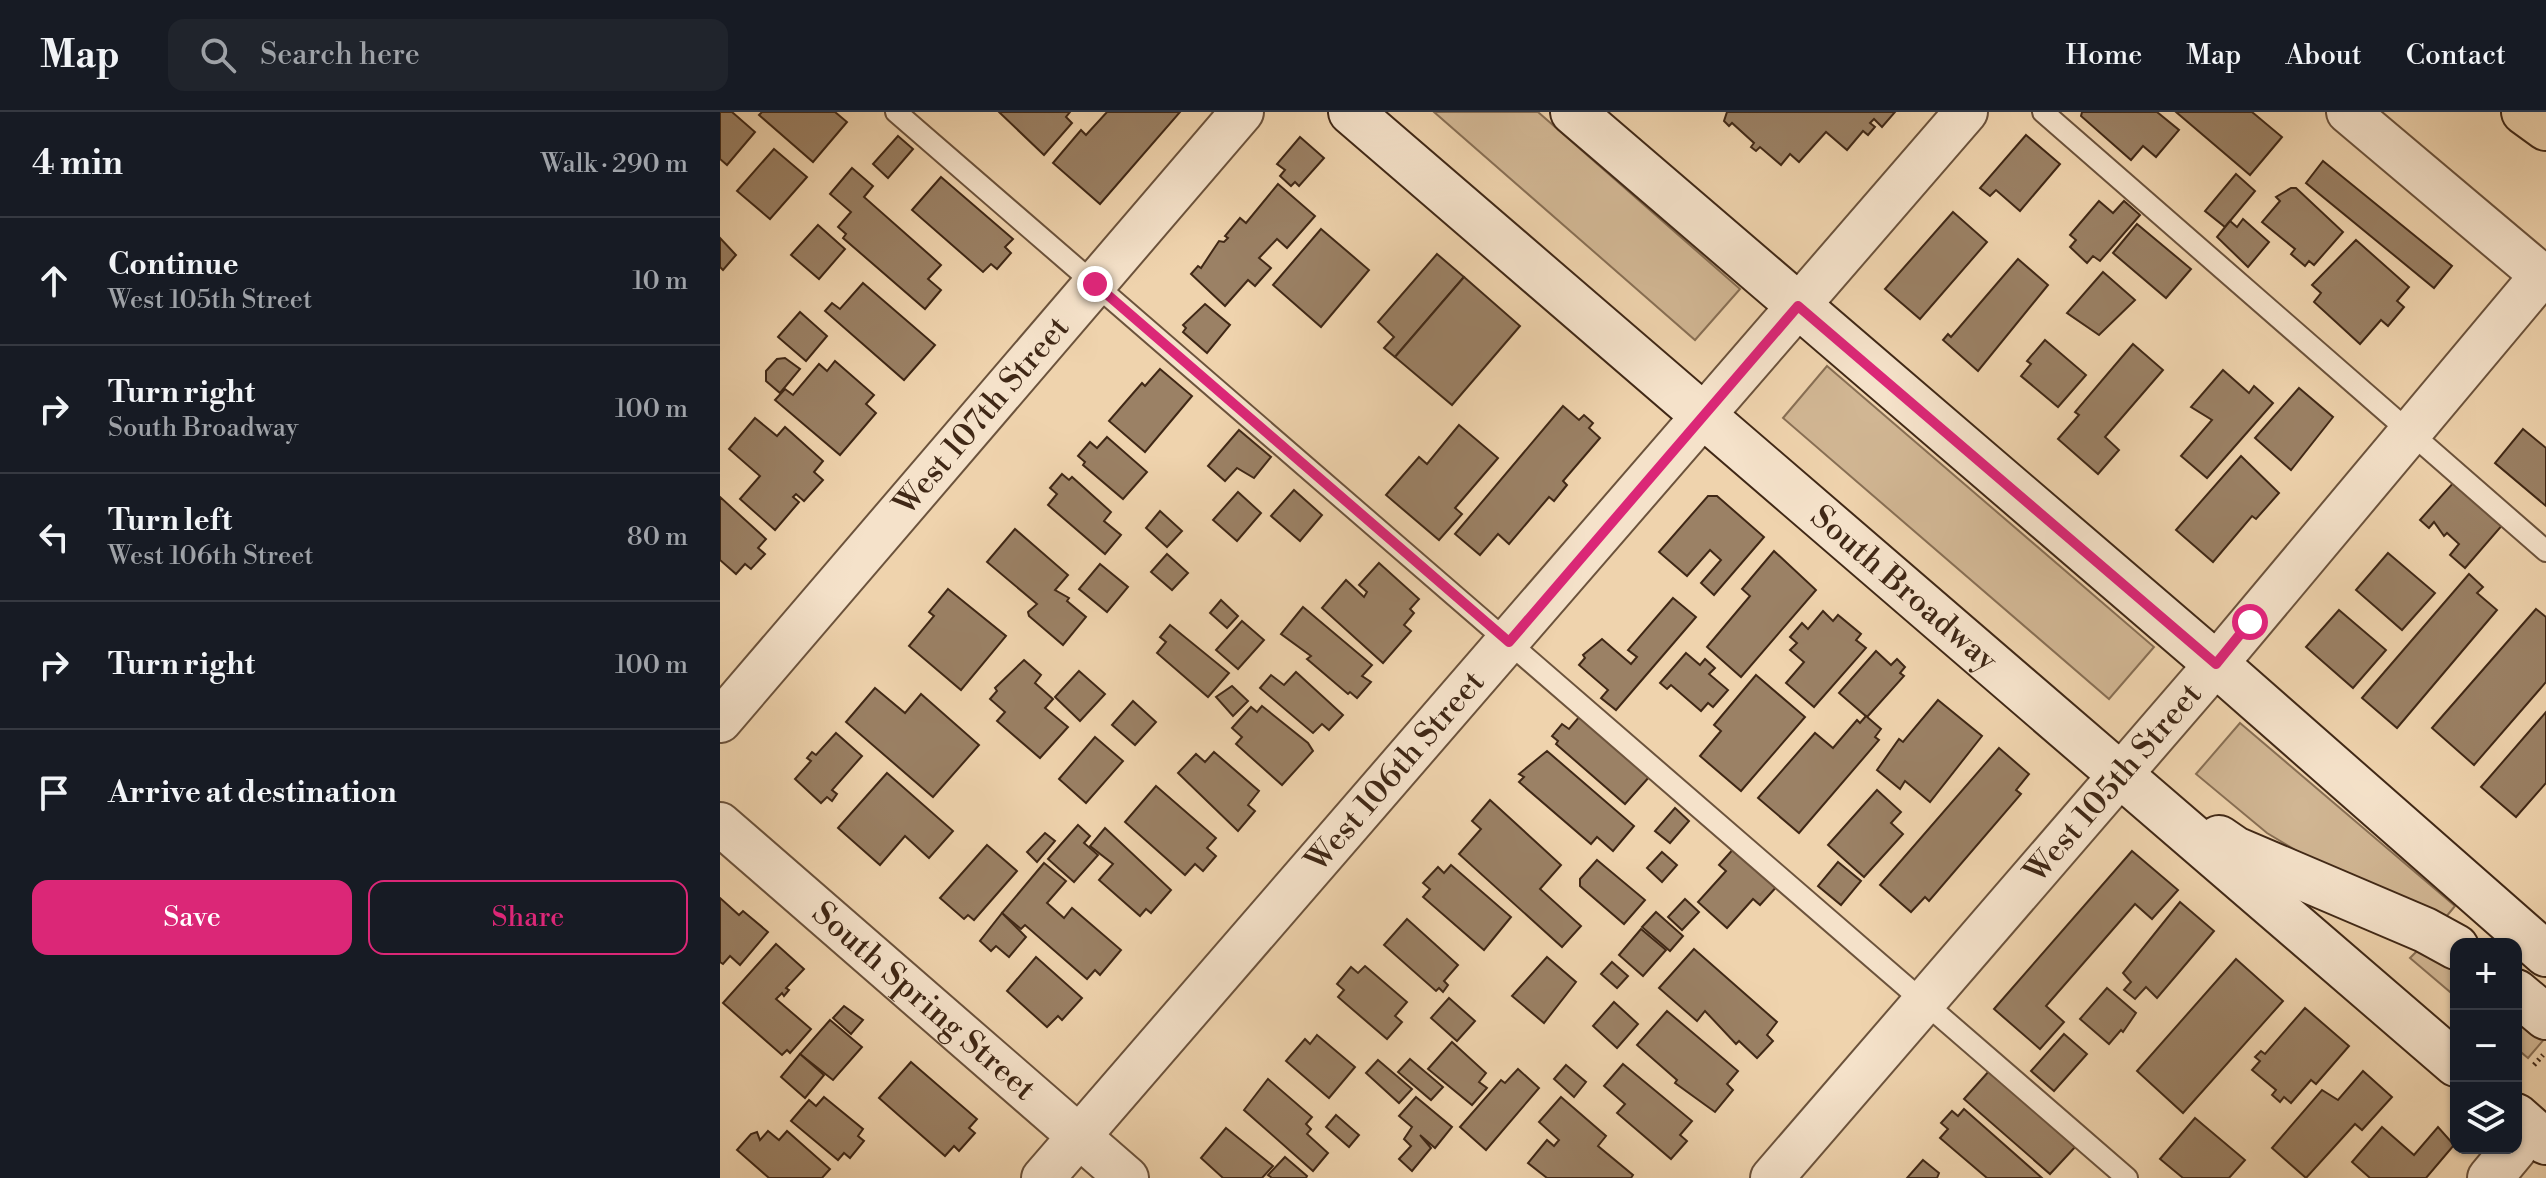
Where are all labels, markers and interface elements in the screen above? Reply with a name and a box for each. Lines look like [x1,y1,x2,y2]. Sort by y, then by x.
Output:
search box [168,19,728,91]
text: Map [40,32,120,79]
icon: search [196,33,240,77]
text: Search here [260,36,420,74]
text: Home [2066,38,2142,73]
text: Map [2186,38,2241,73]
text: About [2285,38,2362,73]
text: Contact [2406,38,2506,73]
text: 4 min [32,143,123,185]
text: Walk · 290 m [541,148,688,180]
text: Continue [108,246,239,284]
icon: ahead [32,259,76,303]
text: 10 m [632,265,688,297]
route end [1077,266,1113,302]
text: West 105th Street [108,284,312,316]
street label: West 107th Street [885,308,1078,524]
text: Turn right [108,374,255,412]
icon: right [32,387,76,431]
text: 100 m [615,393,688,425]
text: South Broadway [108,412,298,444]
street label: South Broadway [1802,497,2006,680]
text: Turn left [108,502,232,540]
icon: left [32,515,76,559]
text: 80 m [627,521,688,553]
text: West 106th Street [108,540,314,572]
route start [2232,604,2268,640]
icon: right [32,643,76,687]
text: Turn right [108,646,255,684]
text: 100 m [615,649,688,681]
street label: West 106th Street [1297,663,1493,881]
street label: West 105th Street [2015,675,2211,892]
icon: arrive [32,771,76,815]
text: Arrive at destination [108,774,397,812]
button: Save [32,880,352,955]
button: Share [368,880,688,955]
street label: South Spring Street [804,893,1044,1109]
map controls [2450,938,2522,1154]
button: + [2450,938,2522,1010]
button: − [2450,1010,2522,1082]
button: layers [2450,1082,2522,1154]

